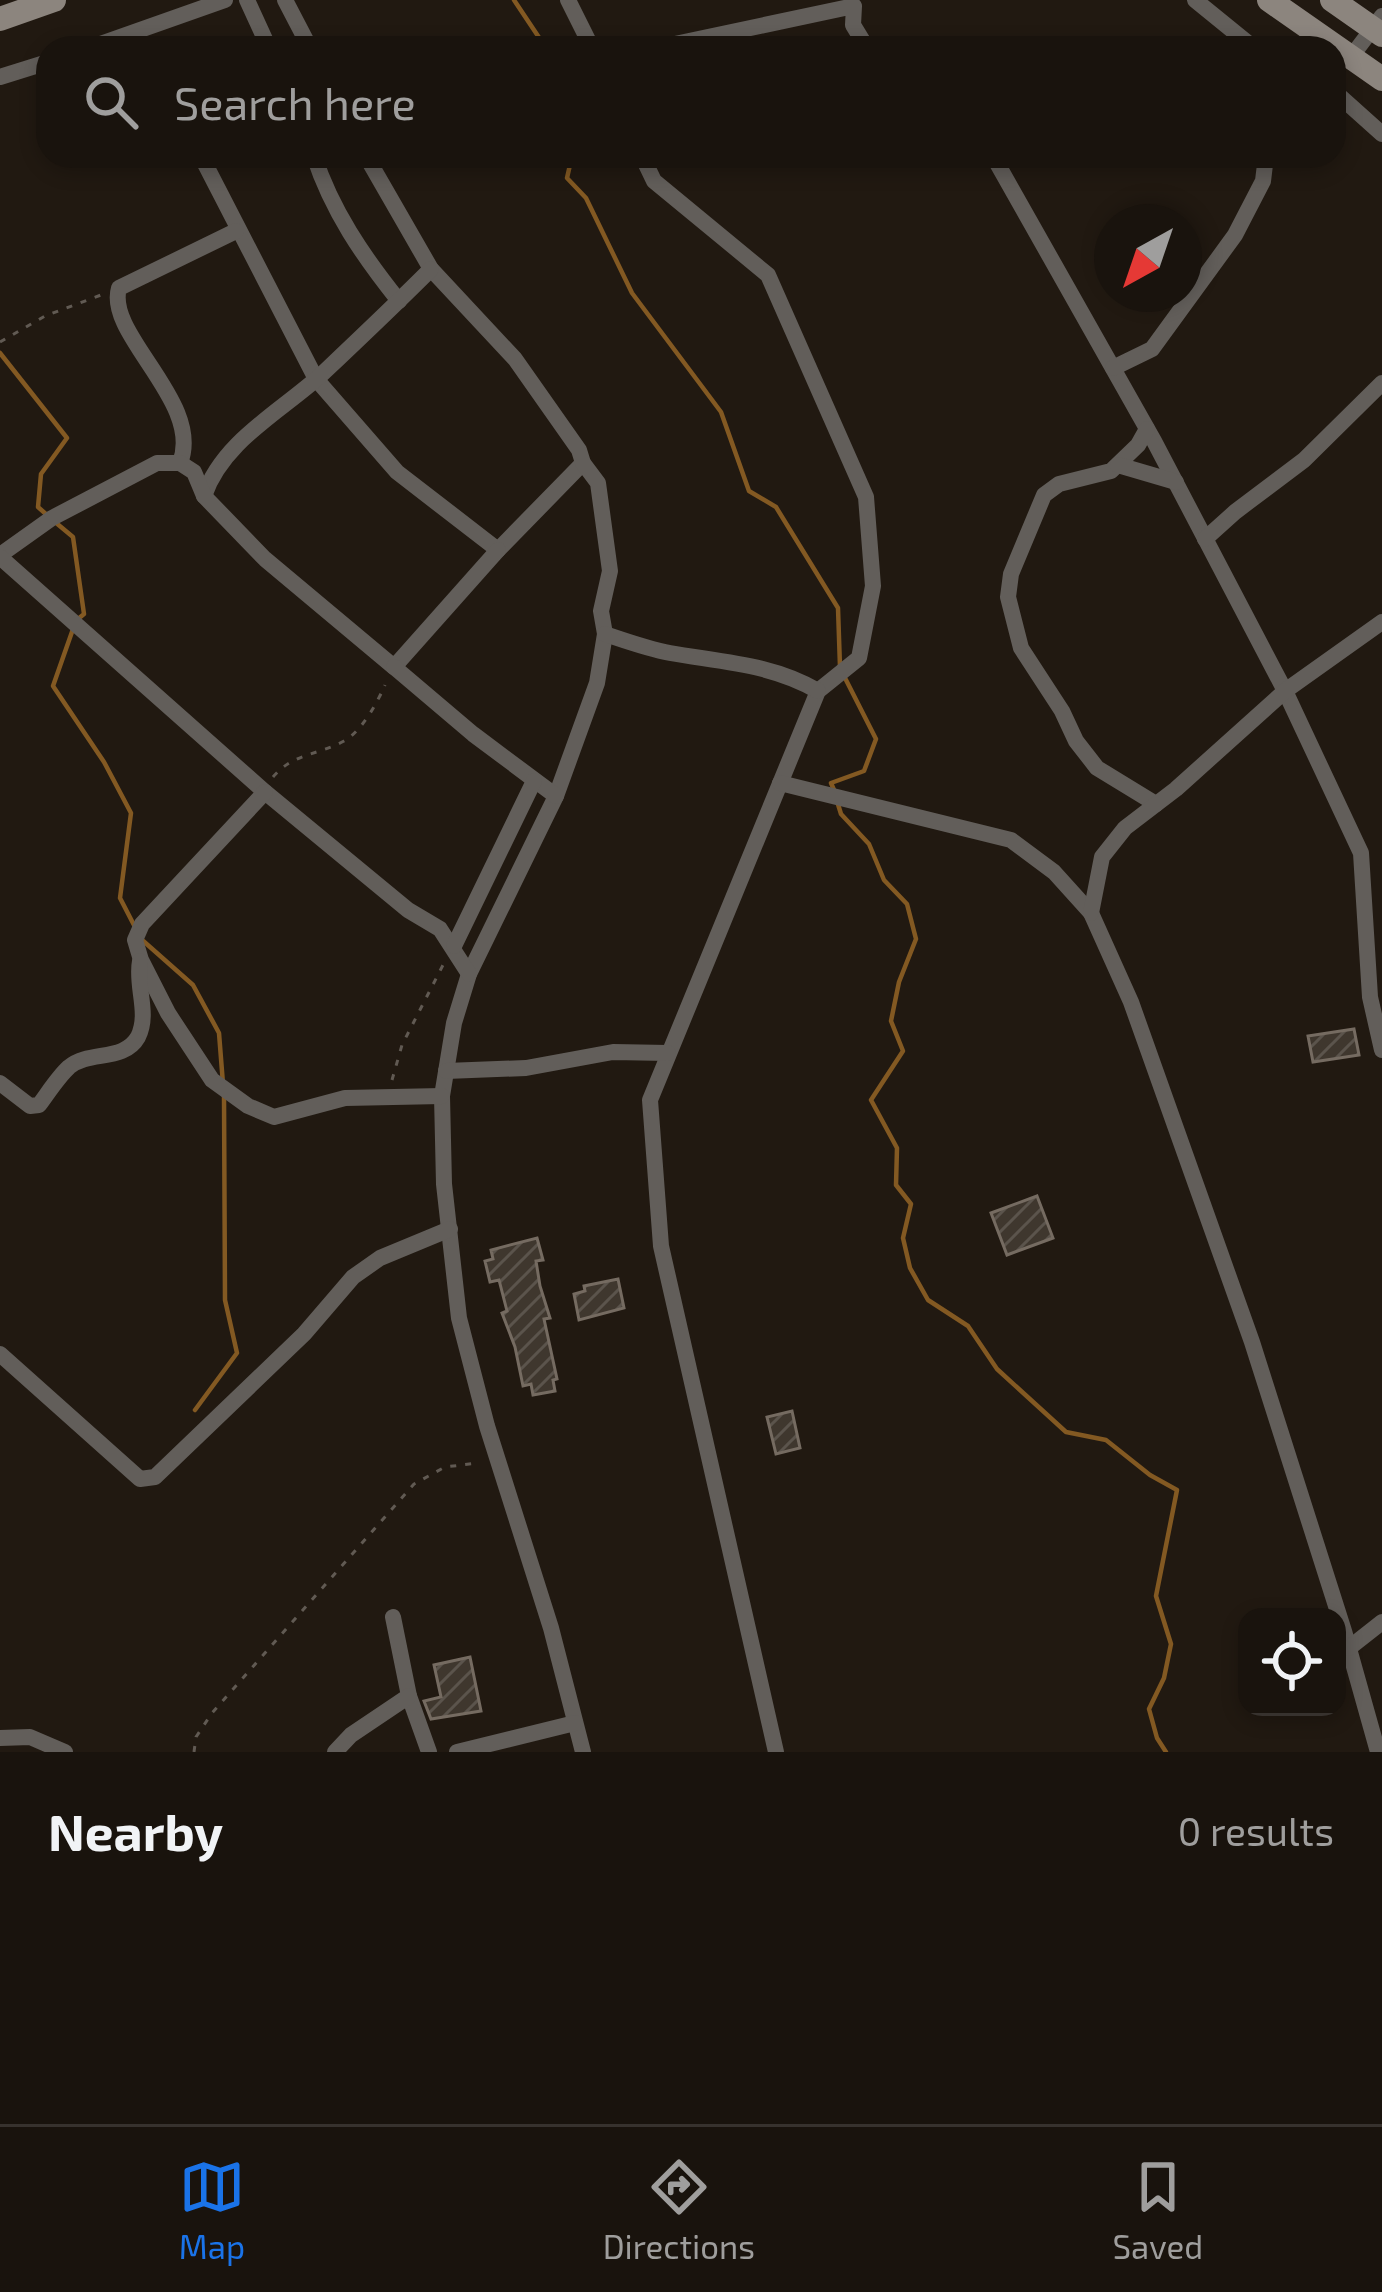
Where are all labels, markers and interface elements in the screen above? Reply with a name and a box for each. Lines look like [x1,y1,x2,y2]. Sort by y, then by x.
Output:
search box [36,36,1346,168]
icon: search [78,69,144,135]
text: Search here [174,75,416,129]
north arrow [1094,204,1202,312]
map controls [1238,1608,1346,1716]
button: locate [1238,1608,1346,1716]
text: Nearby [48,1800,223,1861]
text: 0 results [1178,1807,1334,1854]
tab: Map [179,2154,245,2266]
tab: Directions [603,2154,755,2266]
tab: Saved [1113,2154,1203,2266]

